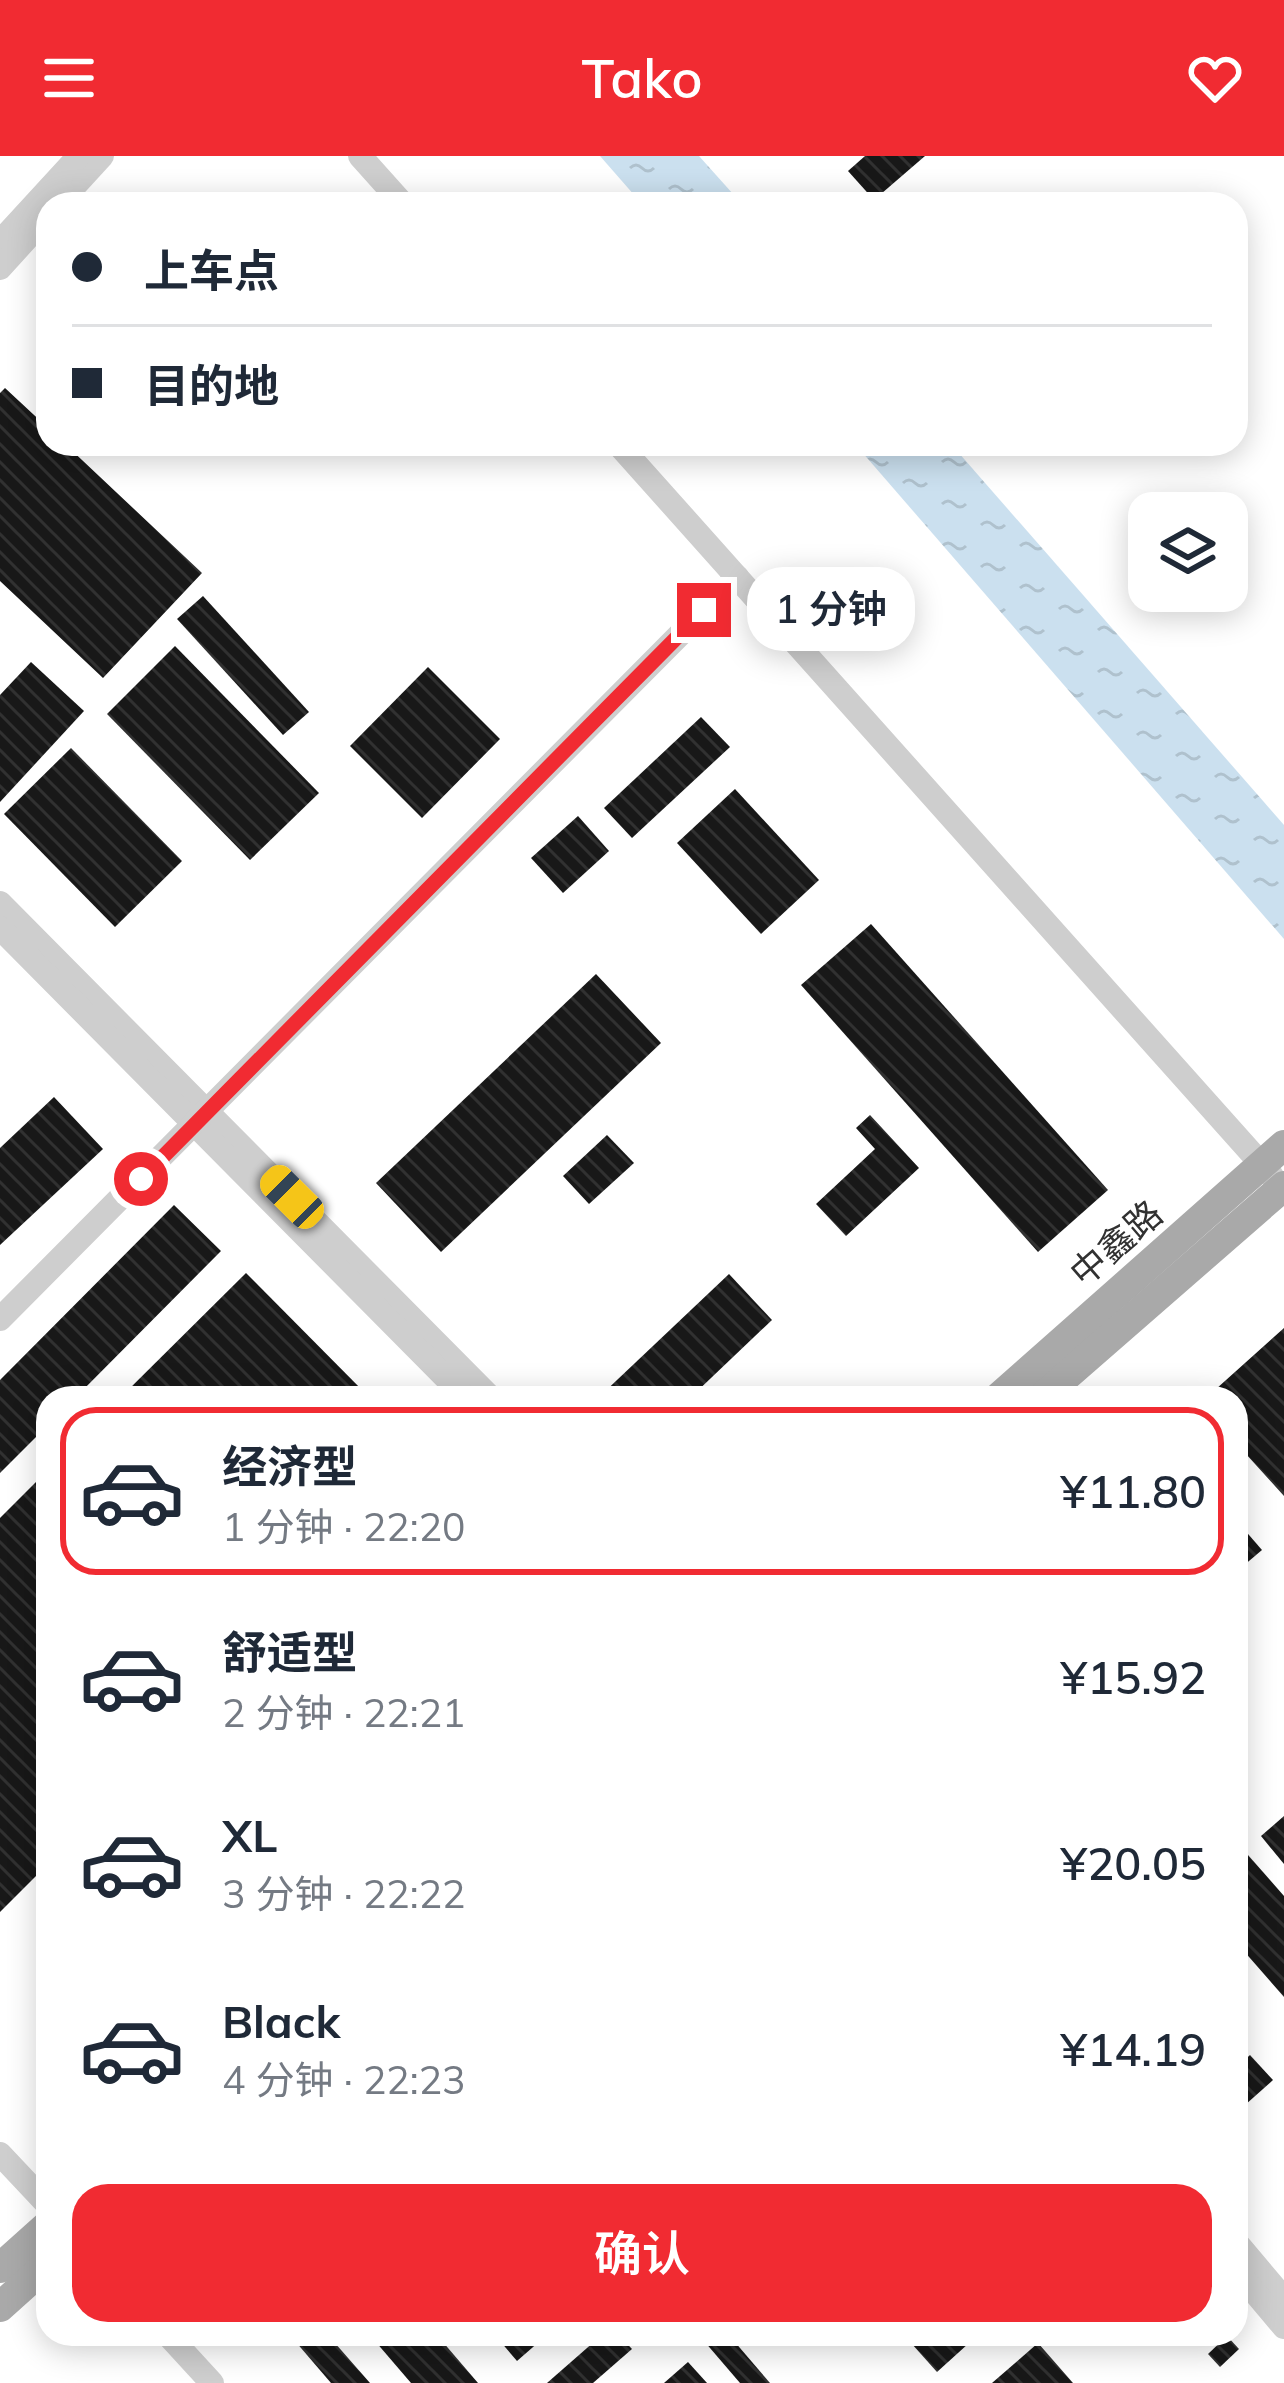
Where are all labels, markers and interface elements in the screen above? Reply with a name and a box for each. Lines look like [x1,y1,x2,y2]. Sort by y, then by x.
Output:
text: Tako [581,44,703,112]
icon: menu [36,45,102,111]
icon: heart [1182,45,1248,111]
text: 上车点 [144,242,279,298]
text: 目的地 [144,357,279,413]
map controls [1128,492,1248,612]
button: layers [1128,492,1248,612]
callout: 1 分钟 [746,568,914,652]
route end [677,583,731,637]
text: 1 分钟 [775,584,887,633]
route start [114,1152,168,1206]
car [254,1159,330,1235]
street label: 中鑫路 [1060,1190,1171,1295]
icon: car [78,1437,186,1545]
text: 经济型 [222,1438,357,1494]
text: ¥11.80 [1060,1463,1206,1519]
text: 1 分钟 · 22:20 [222,1502,465,1551]
icon: car [78,1623,186,1731]
text: 舒适型 [222,1624,357,1680]
text: ¥15.92 [1060,1649,1206,1705]
text: 2 分钟 · 22:21 [222,1688,465,1737]
text: XL [222,1807,277,1863]
icon: car [78,1809,186,1917]
text: ¥20.05 [1060,1835,1206,1891]
text: 3 分钟 · 22:22 [222,1869,465,1918]
text: Black [222,1993,340,2049]
icon: car [78,1995,186,2103]
text: ¥14.19 [1060,2021,1206,2077]
text: 4 分钟 · 22:23 [222,2055,465,2104]
button: 确认 [72,2184,1212,2322]

